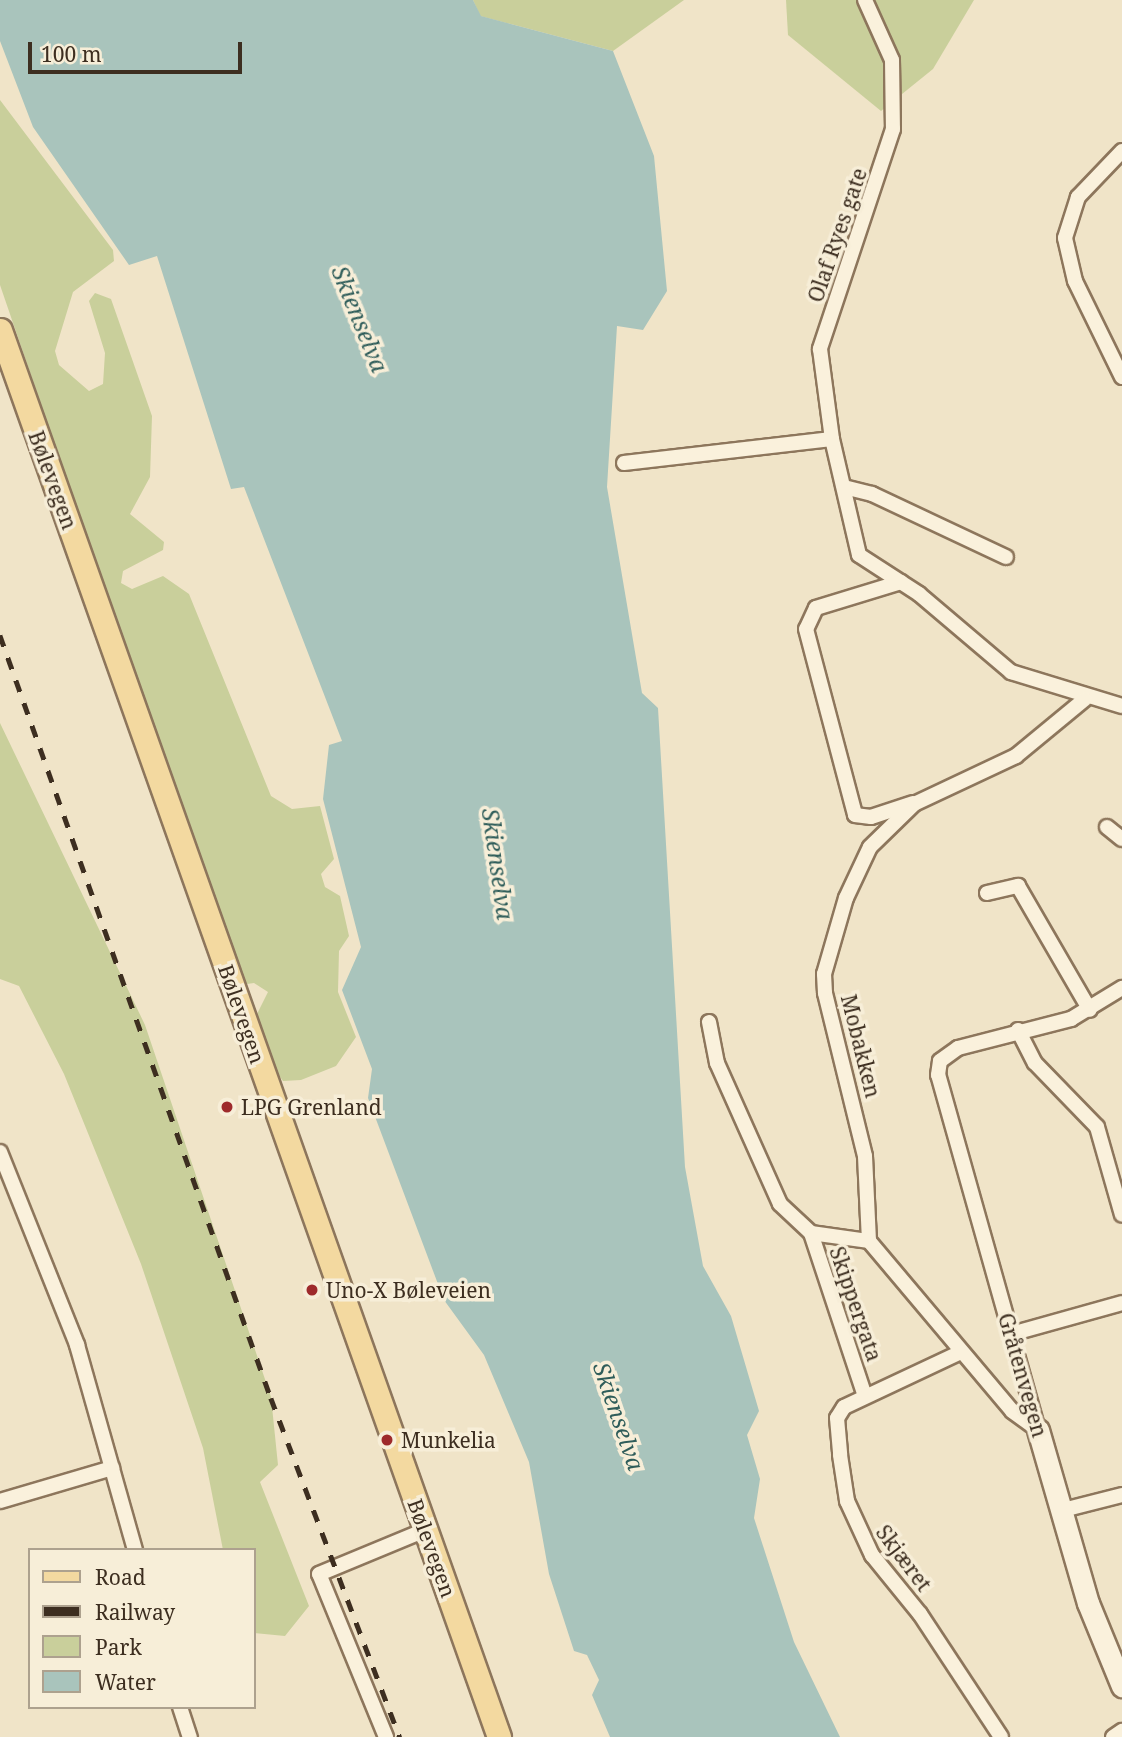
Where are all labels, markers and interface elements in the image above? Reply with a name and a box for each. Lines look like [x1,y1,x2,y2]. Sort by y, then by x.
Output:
scale bar [32,28,245,72]
text: 100 m [41,40,102,68]
street label: Olaf Ryes gate [802,165,872,305]
water label: Skienselva [326,262,394,376]
street label: Bølevegen [24,427,82,533]
water label: Skienselva [477,806,519,922]
street label: Bølevegen [213,961,271,1067]
street label: Mobakken [836,992,886,1100]
place label: LPG Grenland [241,1094,382,1120]
marker: LPG Grenland [219,1099,235,1115]
street label: Skippergata [825,1243,887,1365]
place label: Uno-X Bøleveien [326,1277,491,1303]
marker: Uno-X Bøleveien [304,1282,320,1298]
street label: Gråtenvegen [993,1310,1053,1440]
water label: Skienselva [588,1358,650,1474]
place label: Munkelia [401,1427,496,1453]
marker: Munkelia [379,1432,395,1448]
street label: Bølevegen [403,1495,461,1601]
street label: Skjæret [871,1520,937,1596]
legend [28,1548,256,1709]
text: Road [95,1563,146,1591]
text: Railway [95,1598,175,1626]
text: Park [95,1633,142,1661]
text: Water [95,1668,156,1696]

